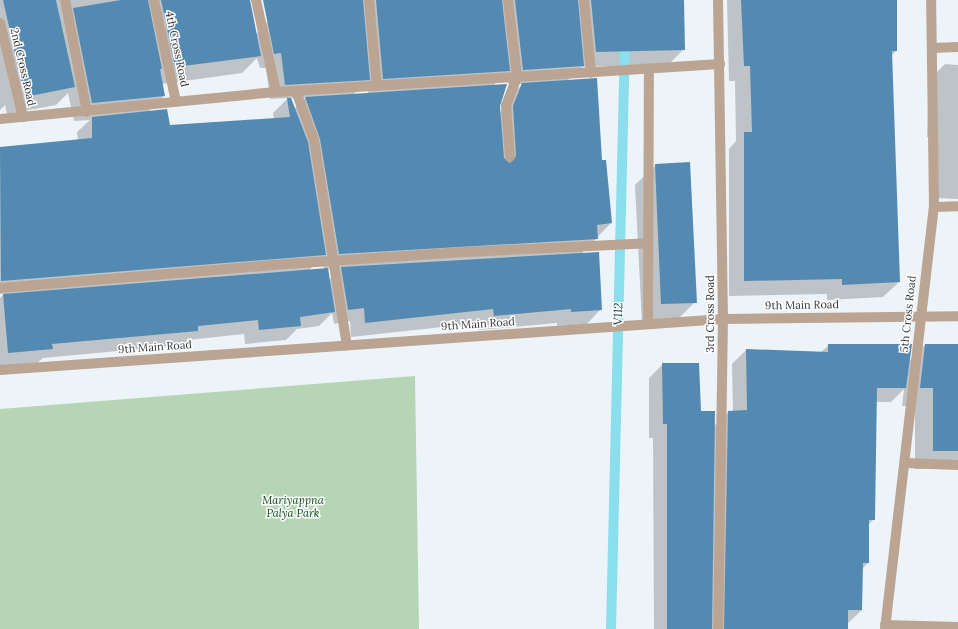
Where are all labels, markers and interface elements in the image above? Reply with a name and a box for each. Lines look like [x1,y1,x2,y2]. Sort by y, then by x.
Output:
street label: 4th Cross Road [163,10,191,88]
street label: 2nd Cross Road [8,27,38,107]
street label: 3rd Cross Road [703,275,717,353]
street label: 5th Cross Road [897,275,919,353]
street label: 9th Main Road [765,298,839,312]
water label: V112 [611,302,625,326]
street label: 9th Main Road [441,315,515,333]
street label: 9th Main Road [118,338,192,356]
park label: Mariyappna Palya Park [262,494,324,520]

